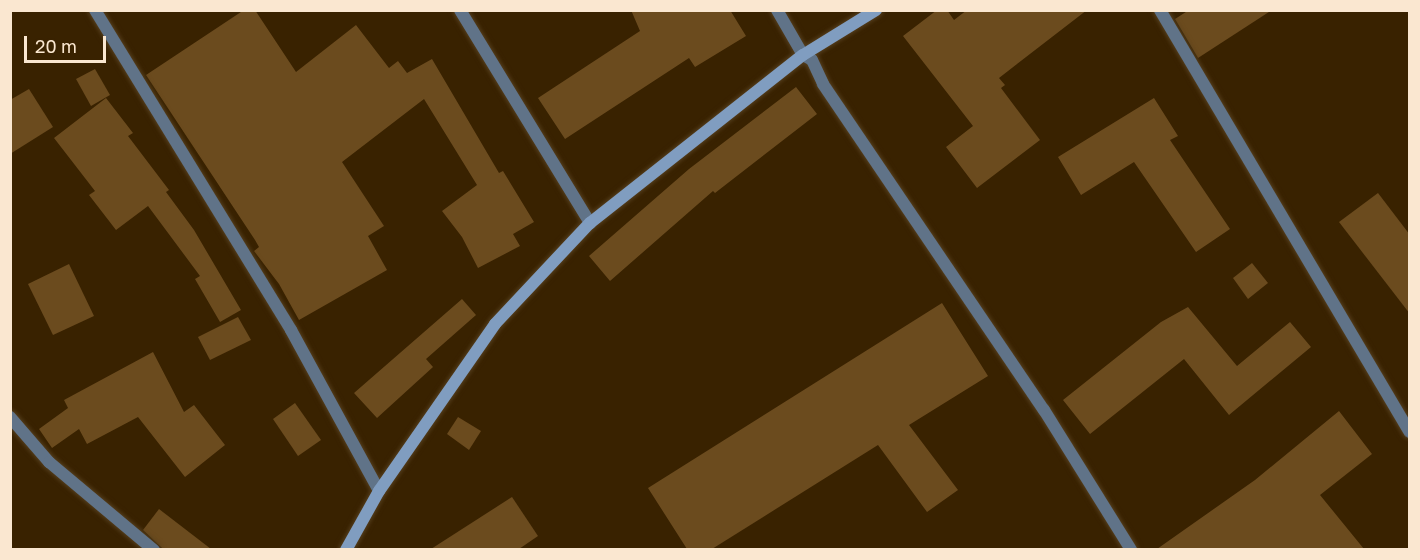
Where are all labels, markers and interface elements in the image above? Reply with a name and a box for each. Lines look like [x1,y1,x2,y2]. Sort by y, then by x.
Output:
scale bar [27,24,110,62]
text: 20 m [35,35,77,57]

